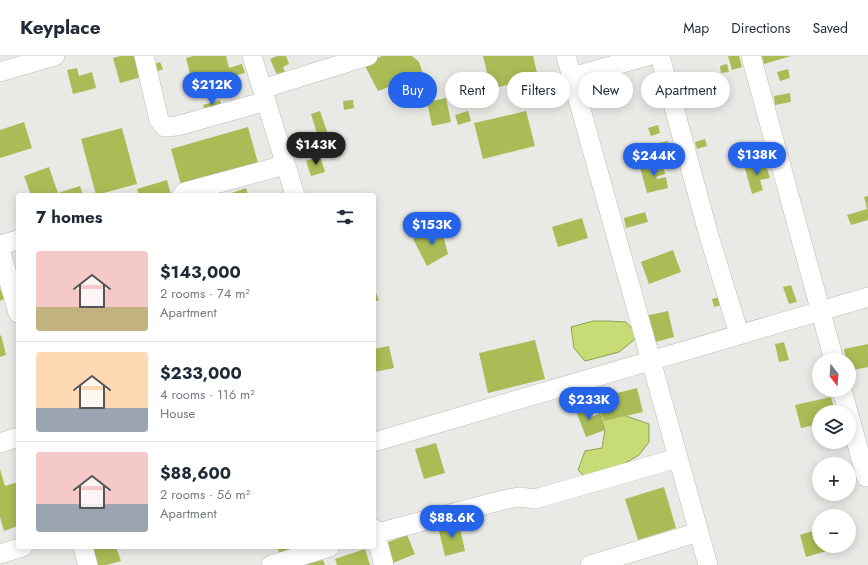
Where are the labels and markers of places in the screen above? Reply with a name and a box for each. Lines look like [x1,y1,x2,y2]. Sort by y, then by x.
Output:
pin: $212K [184,72,240,106]
pin: $143K [288,132,344,166]
pin: $138K [729,142,785,176]
pin: $244K [626,143,682,177]
pin: $153K [404,212,460,246]
pin: $233K [561,387,617,421]
pin: $88.6K [419,505,485,539]

